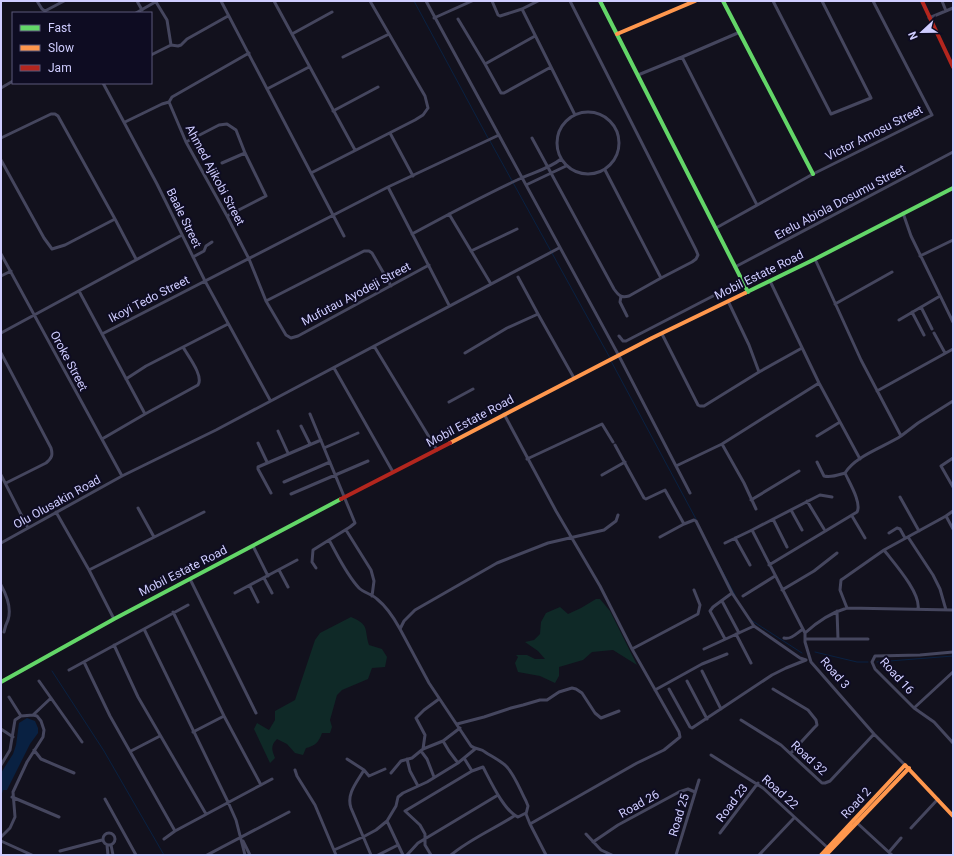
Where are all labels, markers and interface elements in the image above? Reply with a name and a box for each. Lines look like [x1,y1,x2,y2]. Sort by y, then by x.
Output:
legend [12,12,152,84]
north arrow [902,12,942,52]
text: Fast [48,21,71,35]
text: N [906,29,921,42]
text: Slow [48,41,74,55]
text: Jam [48,61,72,75]
street label: Victor Amosu Street [823,102,925,164]
street label: Ahmed Ajikobi Street [183,122,247,228]
street label: Erelu Abiola Dosumu Street [772,162,908,242]
street label: Baale Street [164,186,204,250]
street label: Mobil Estate Road [712,247,806,303]
street label: Mufutau Ayodeji Street [299,259,413,329]
street label: Ikoyi Tedo Street [106,273,192,325]
street label: Oroke Street [47,329,91,393]
street label: Mobil Estate Road [424,392,516,450]
street label: Olu Olusakin Road [11,472,103,532]
street label: Mobil Estate Road [137,543,229,599]
street label: Road 3 [817,654,853,692]
street label: Road 16 [877,655,917,697]
street label: Road 32 [788,738,830,778]
street label: Road 22 [759,772,801,812]
street label: Road 23 [713,781,751,825]
street label: Road 2 [838,784,874,821]
street label: Road 26 [616,787,662,821]
street label: Road 25 [666,792,692,838]

